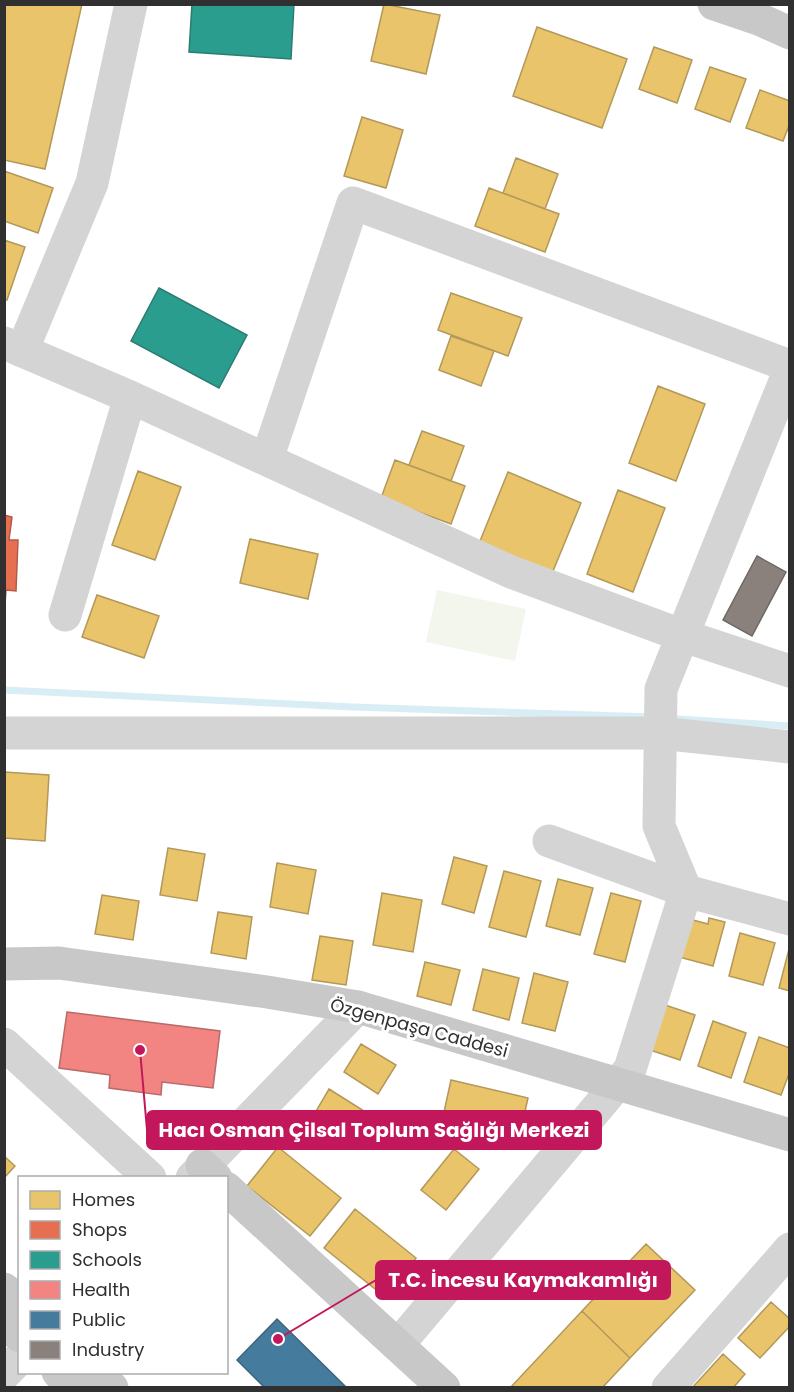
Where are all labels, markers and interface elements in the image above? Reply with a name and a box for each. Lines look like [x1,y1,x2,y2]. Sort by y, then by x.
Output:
street label: Özgenpaşa Caddesi [327,992,511,1063]
callout: Hacı Osman Çilsal Toplum Sağlığı Merkezi [147,1111,601,1149]
text: Hacı Osman Çilsal Toplum Sağlığı Merkezi [159,1116,589,1144]
legend [18,1176,228,1374]
text: Homes [72,1187,135,1212]
text: Shops [72,1217,127,1242]
text: Schools [72,1247,142,1272]
callout: T.C. İncesu Kaymakamlığı [376,1261,670,1299]
text: T.C. İncesu Kaymakamlığı [388,1266,658,1294]
text: Health [72,1277,130,1302]
text: Public [72,1307,126,1332]
text: Industry [72,1337,144,1362]

